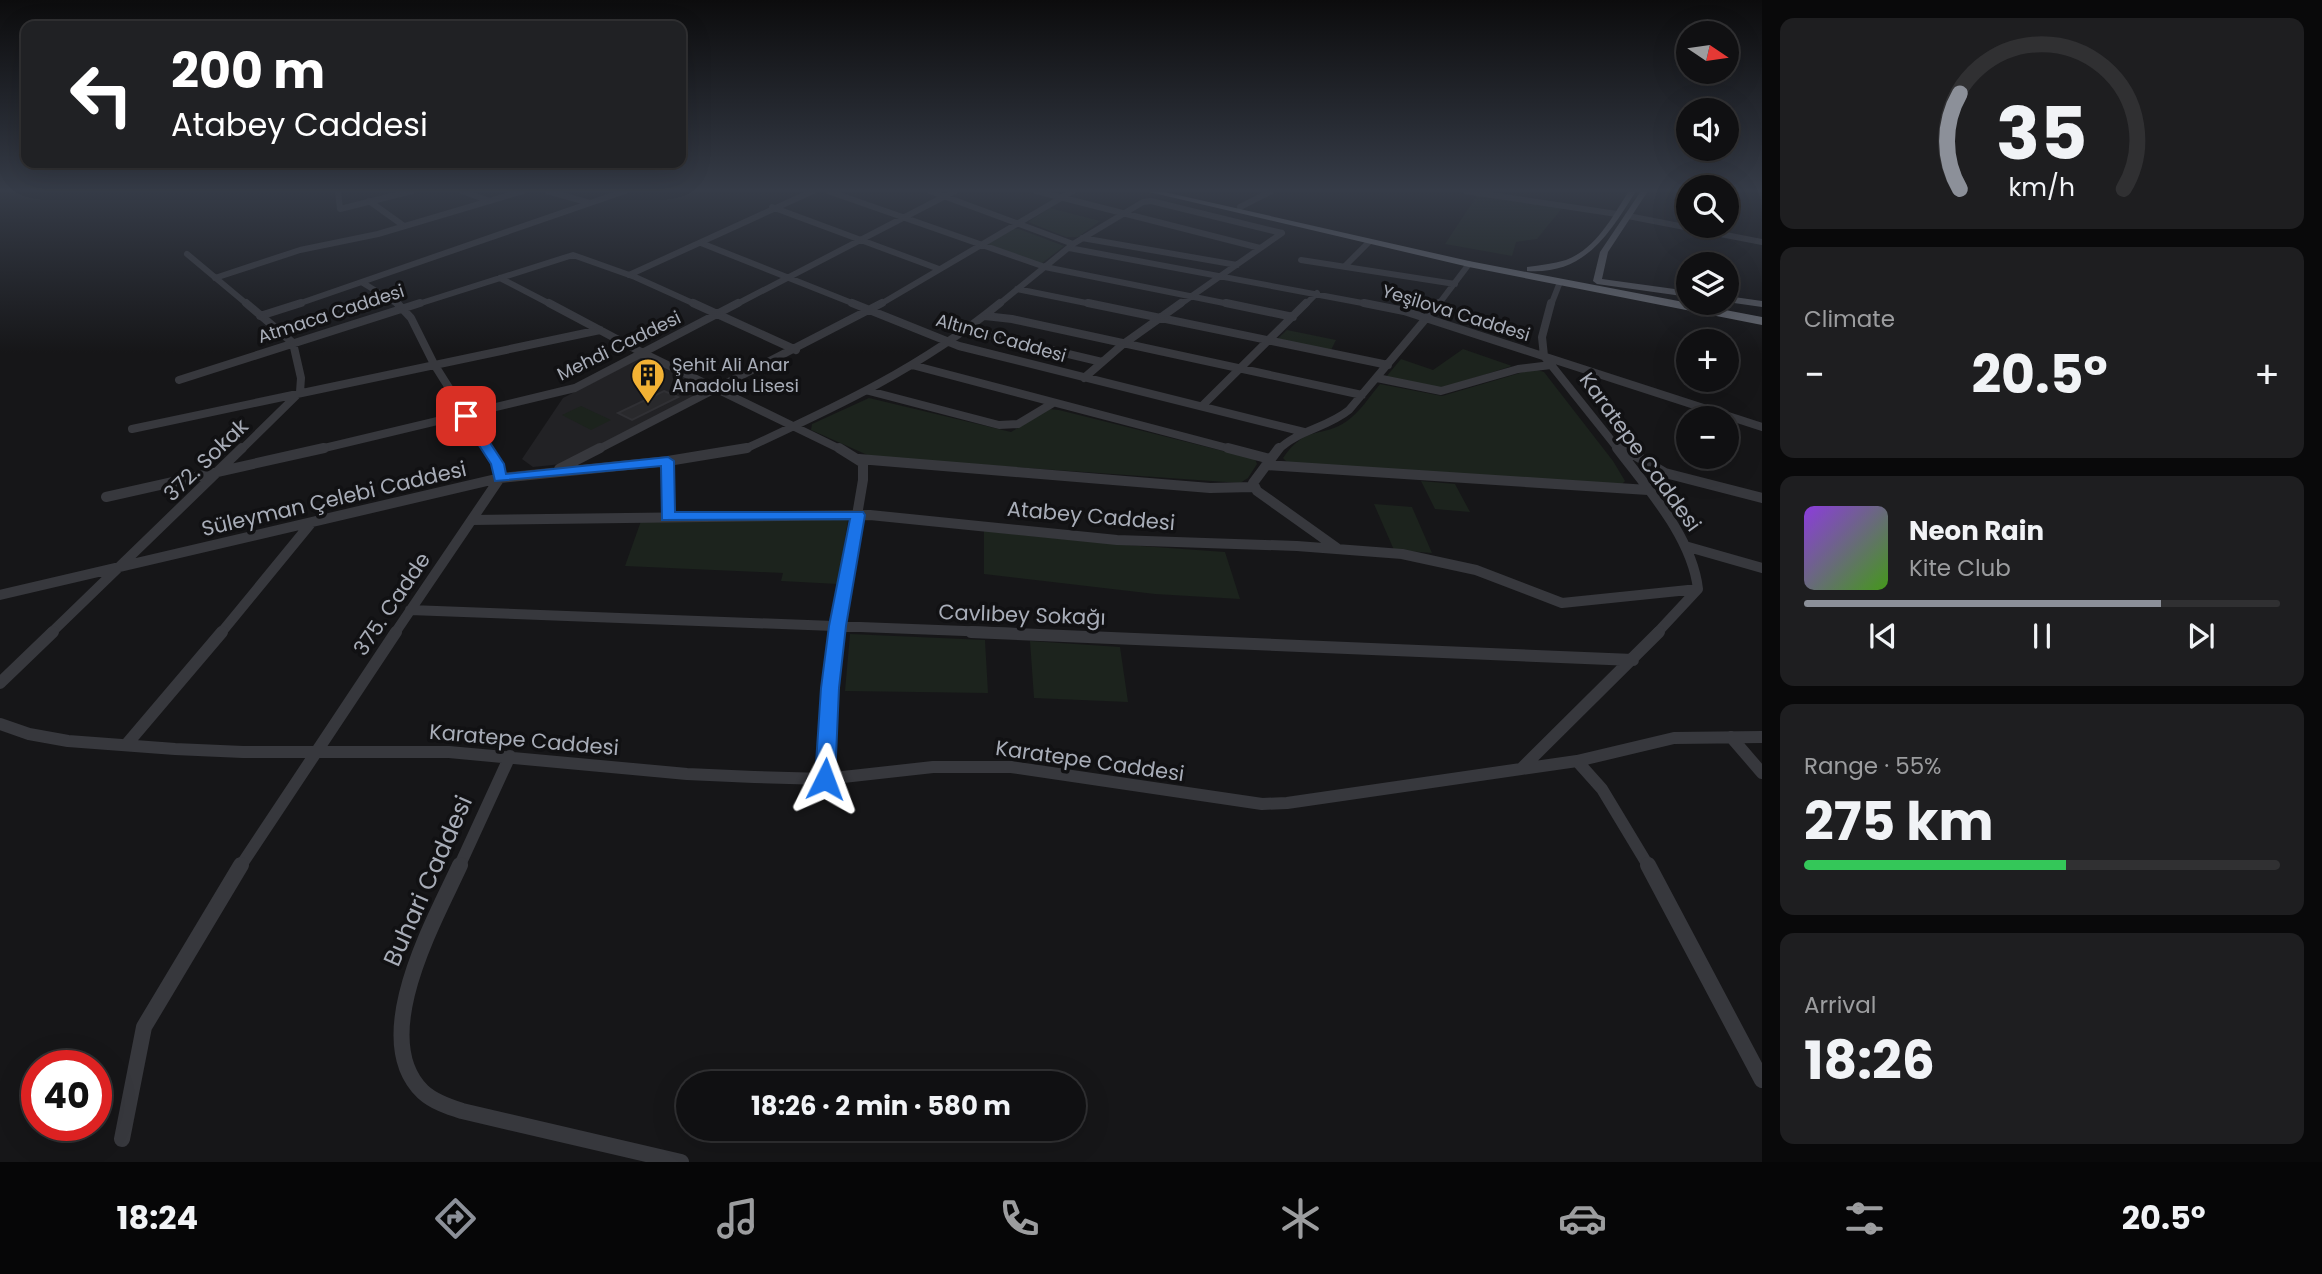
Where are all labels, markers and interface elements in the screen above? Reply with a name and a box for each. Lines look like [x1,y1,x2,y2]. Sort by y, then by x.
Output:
north arrow [1676,21,1740,84]
map controls [1676,21,1739,469]
text: 200 m [171,37,325,105]
icon: left [56,49,147,140]
text: 35 [1996,84,2088,185]
button: sound [1676,98,1739,161]
text: Atabey Caddesi [171,102,428,147]
text: km/h [2009,170,2075,205]
button: search [1676,175,1739,238]
button: layers [1676,252,1739,315]
street label: Atmaca Caddesi [254,278,407,349]
street label: Yeşilova Caddesi [1379,278,1533,347]
text: Climate [1804,303,1895,335]
street label: Mehdi Caddesi [553,305,685,386]
street label: Altıncı Caddesi [933,307,1069,368]
button: + [1676,329,1739,392]
text: 20.5° [1971,338,2108,411]
text: − [1804,348,1825,401]
text: + [2254,348,2280,401]
place label: Şehit Ali Anar Anadolu Lisesi [672,352,799,398]
building icon: Şehit Ali Anar Anadolu Lisesi [629,356,667,405]
street label: Karatepe Caddesi [1573,366,1708,537]
pin [436,386,496,446]
icon: arrive [447,397,485,435]
button: − [1676,406,1739,469]
street label: 372. Sokak [157,412,255,507]
street label: Süleyman Çelebi Caddesi [199,454,469,543]
street label: Atabey Caddesi [1006,494,1176,537]
text: Neon Rain [1909,513,2044,549]
street label: 375. Cadde [346,546,437,661]
text: Kite Club [1909,552,2011,584]
street label: Cavlıbey Sokağı [938,597,1106,632]
icon: previous [1864,617,1902,655]
icon: pause [2023,617,2061,655]
icon: next [2182,617,2220,655]
street label: Karatepe Caddesi [428,717,620,762]
street label: Karatepe Caddesi [994,733,1186,788]
position arrow [788,742,862,816]
text: Range · 55% [1804,750,1942,782]
text: 275 km [1804,785,1994,858]
street label: Buhari Caddesi [375,790,480,971]
text: Arrival [1804,989,1876,1021]
text: 18:26 [1804,1024,1935,1097]
speed limit sign: 40 [21,1050,112,1141]
text: 18:26 · 2 min · 580 m [751,1088,1011,1124]
icon: directions [431,1194,480,1243]
icon: music [713,1194,762,1243]
icon: phone [995,1194,1044,1243]
icon: climate [1276,1194,1325,1243]
icon: car [1558,1194,1607,1243]
icon: filters [1840,1194,1889,1243]
text: 18:24 [116,1195,198,1240]
text: 20.5° [2122,1195,2206,1240]

